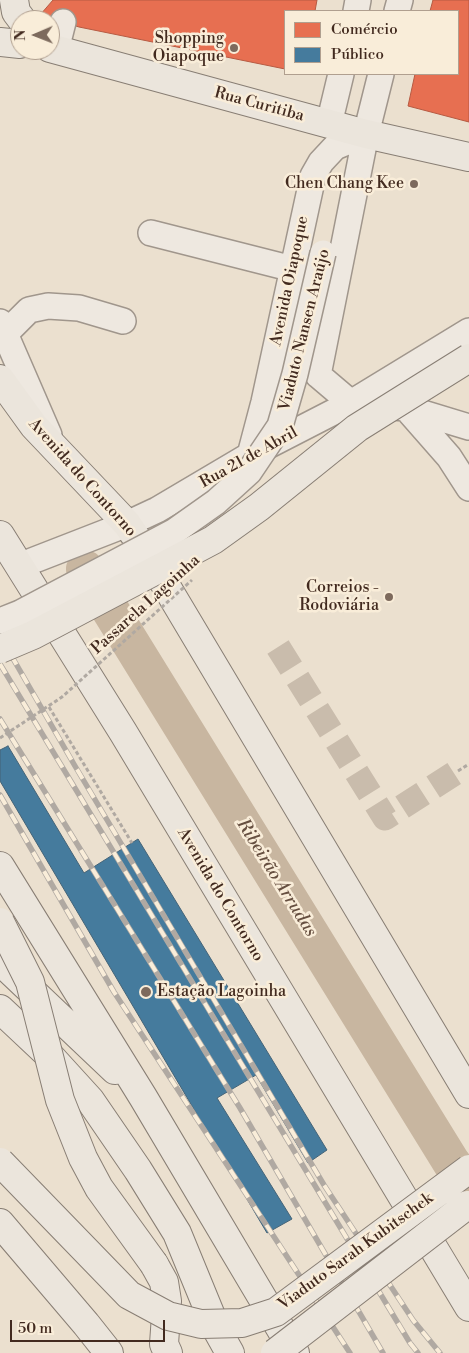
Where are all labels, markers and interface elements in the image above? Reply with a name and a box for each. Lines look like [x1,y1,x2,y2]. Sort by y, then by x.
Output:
north arrow [10,10,60,60]
legend [284,10,459,75]
text: Comércio [331,20,398,39]
place label: Shopping Oiapoque [153,29,224,67]
text: N [12,30,30,41]
marker: Shopping Oiapoque [228,42,240,54]
text: Público [331,45,384,64]
street label: Rua Curitiba [212,84,306,126]
place label: Chen Chang Kee [285,174,404,194]
marker: Chen Chang Kee [408,178,420,190]
street label: Avenida Oiapoque [267,214,313,348]
street label: Viaduto Nansen Araújo [276,247,334,413]
street label: Avenida do Contorno [24,415,140,541]
street label: Rua 21 de Abril [197,423,301,493]
street label: Passarela Lagoinha [88,551,204,659]
place label: Correios - Rodoviária [299,578,379,616]
marker: Correios - Rodoviária [383,591,395,603]
water label: Ribeirão Arrudas [231,815,321,941]
street label: Avenida do Contorno [173,825,267,965]
place label: Estação Lagoinha [157,982,286,1002]
marker: Estação Lagoinha [139,985,153,999]
street label: Viaduto Sarah Kubitschek [275,1189,437,1315]
scale bar [12,1310,168,1342]
text: 50 m [18,1319,52,1338]

